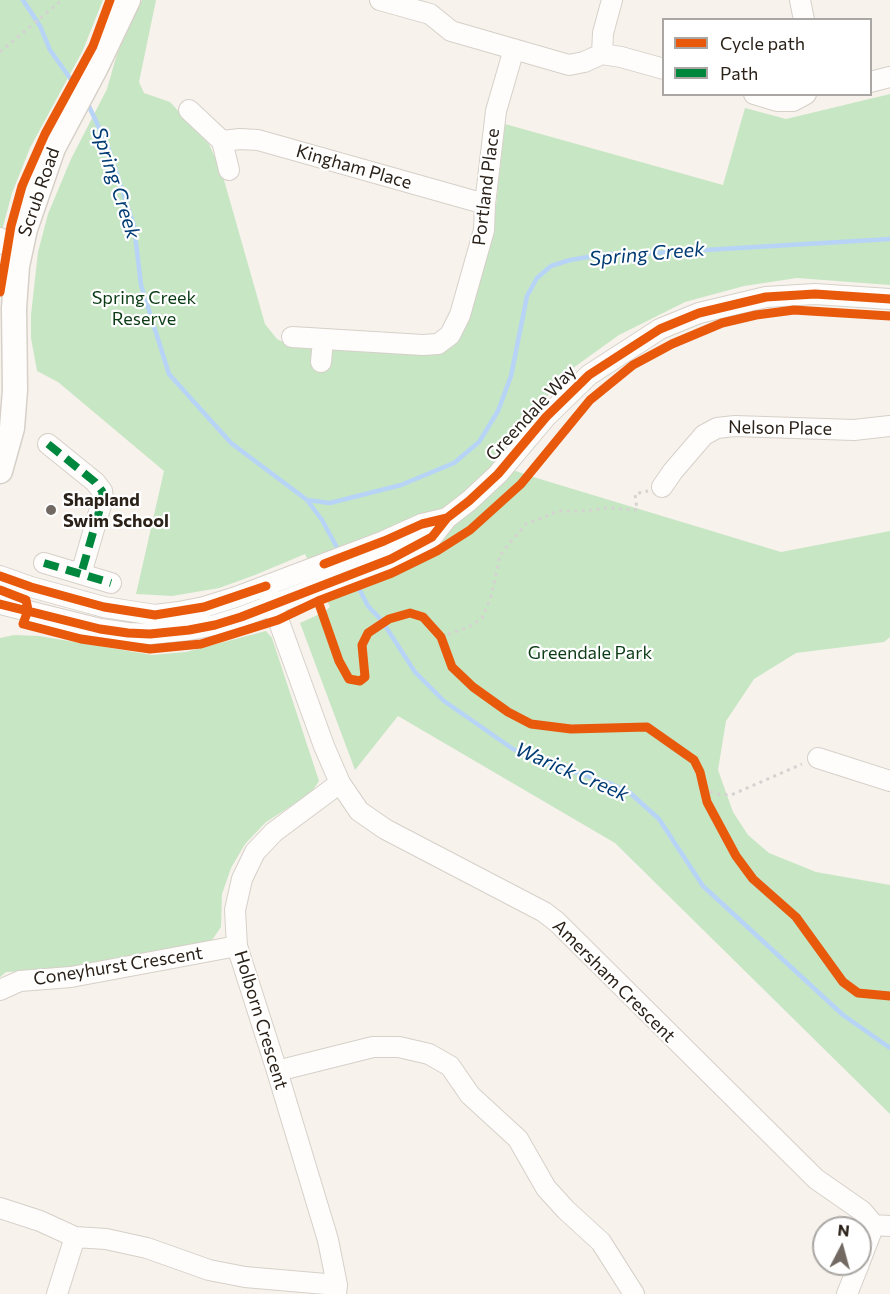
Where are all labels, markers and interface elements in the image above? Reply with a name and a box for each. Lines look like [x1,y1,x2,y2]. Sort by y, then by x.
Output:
legend [662,18,872,96]
text: Cycle path [720,32,805,54]
text: Path [720,62,758,84]
water label: Spring Creek [87,124,145,242]
street label: Portland Place [468,127,504,247]
street label: Kingham Place [294,140,414,194]
street label: Scrub Road [14,145,64,239]
water label: Spring Creek [588,237,706,271]
park label: Spring Creek Reserve [92,287,196,330]
street label: Greendale Way [481,361,581,465]
street label: Nelson Place [728,416,832,440]
place label: Shapland Swim School [63,489,169,532]
marker: Shapland Swim School [44,503,58,517]
park label: Greendale Park [528,642,652,664]
water label: Warick Creek [512,737,632,807]
street label: Amersham Crescent [548,915,680,1047]
street label: Coneyhurst Crescent [32,942,204,990]
street label: Holborn Crescent [230,948,292,1092]
north arrow [812,1216,872,1276]
text: N [837,1220,851,1240]

